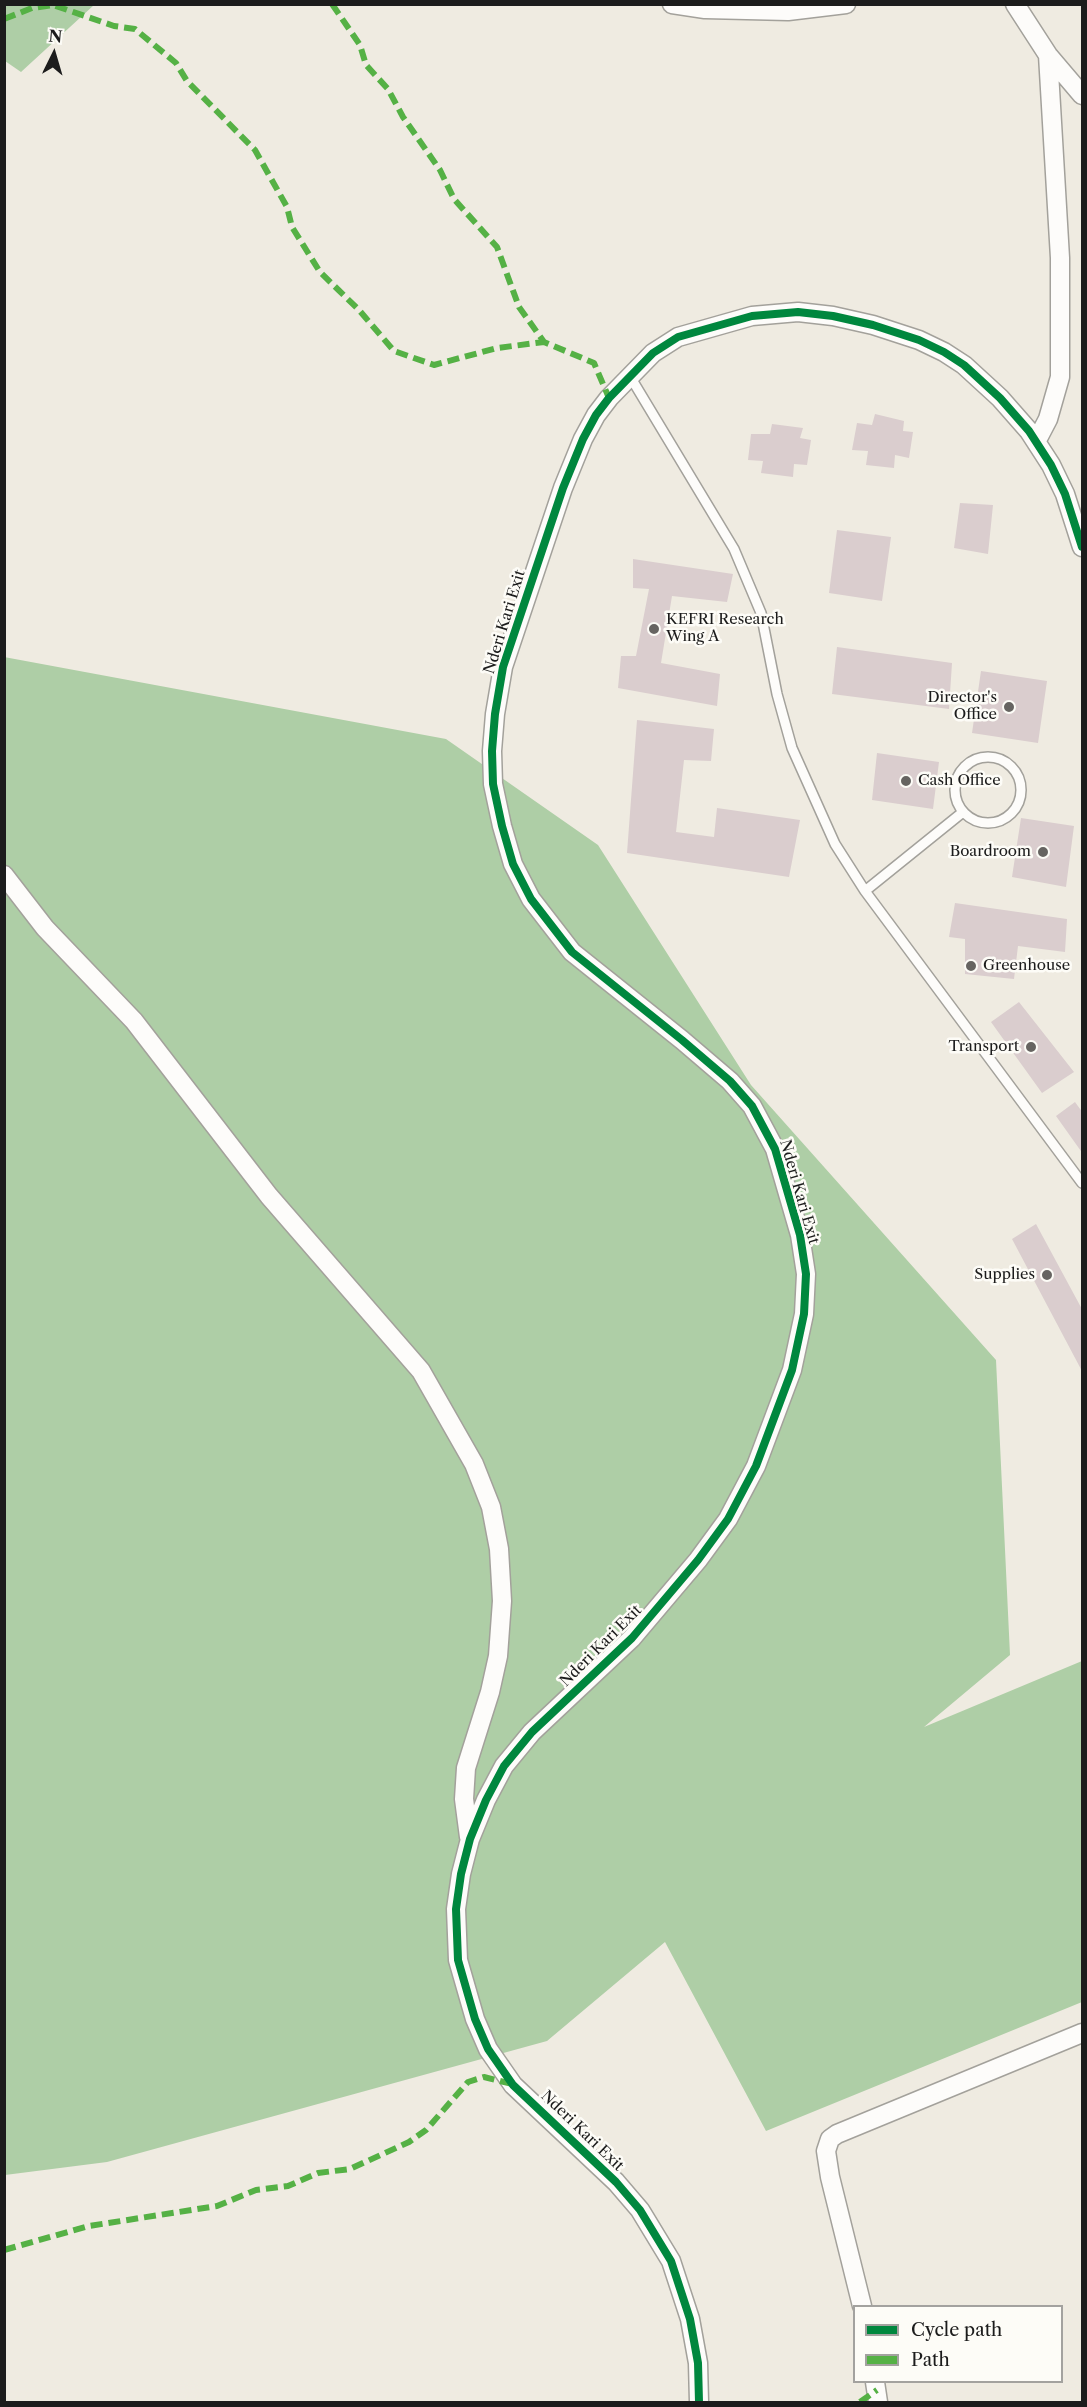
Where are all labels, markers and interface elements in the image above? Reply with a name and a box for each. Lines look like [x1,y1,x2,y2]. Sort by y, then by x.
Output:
north arrow [24,24,84,84]
text: N [48,26,63,47]
street label: Nderi Kari Exit [481,568,529,676]
place label: KEFRI Research Wing A [666,611,784,646]
marker: KEFRI Research Wing A [647,622,661,636]
place label: Director's Office [927,689,997,724]
marker: Director's Office [1002,700,1016,714]
place label: Cash Office [918,772,1001,790]
marker: Cash Office [899,774,913,788]
place label: Boardroom [950,843,1031,861]
marker: Boardroom [1036,845,1050,859]
place label: Greenhouse [983,957,1070,975]
marker: Greenhouse [964,959,978,973]
place label: Transport [949,1038,1019,1056]
marker: Transport [1024,1040,1038,1054]
street label: Nderi Kari Exit [775,1138,823,1246]
place label: Supplies [974,1266,1035,1284]
marker: Supplies [1040,1268,1054,1282]
street label: Nderi Kari Exit [557,1602,645,1690]
street label: Nderi Kari Exit [537,2087,627,2175]
legend [853,2305,1063,2383]
text: Cycle path [911,2319,1002,2341]
text: Path [911,2349,950,2371]

